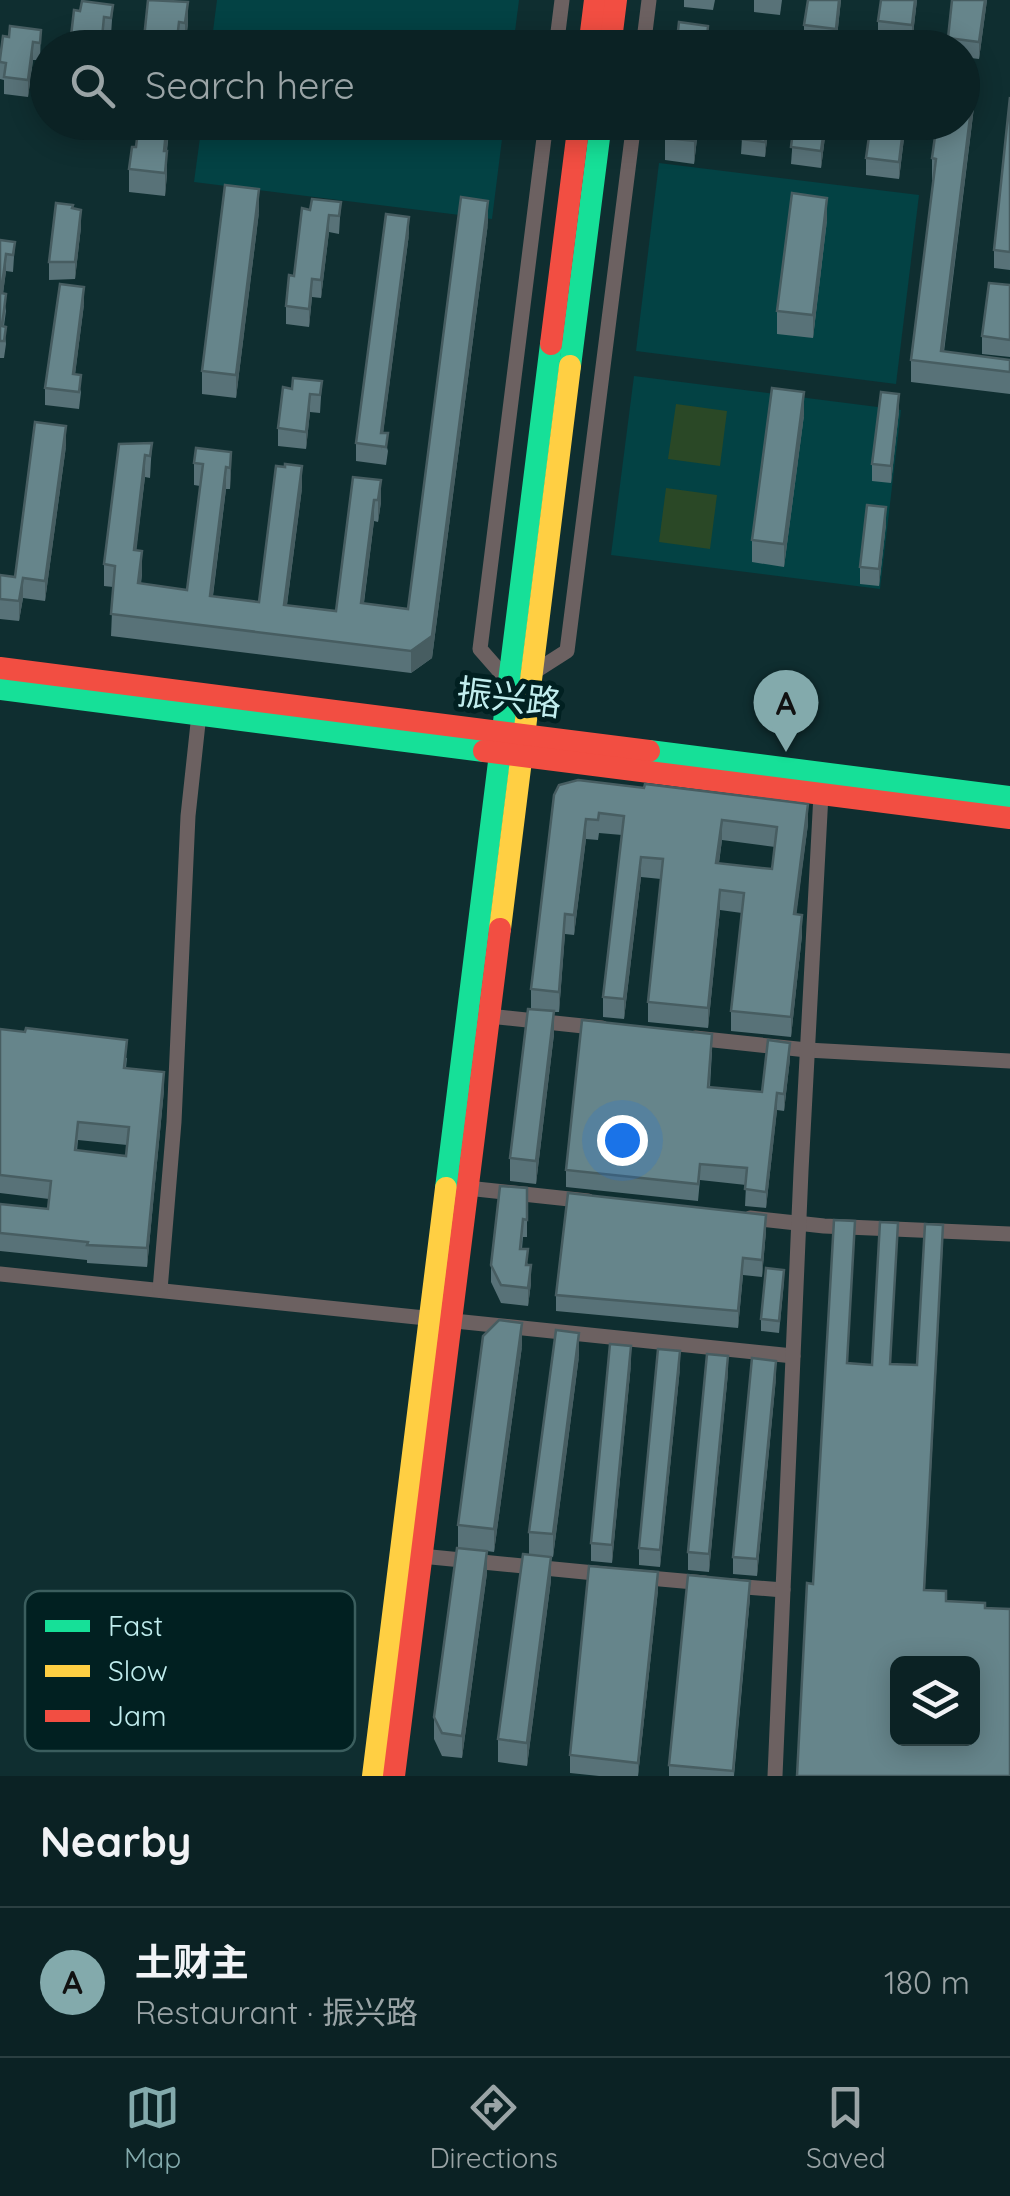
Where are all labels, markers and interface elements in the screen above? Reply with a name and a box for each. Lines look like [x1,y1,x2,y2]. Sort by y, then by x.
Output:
search box [30,30,980,140]
icon: search [65,58,120,113]
text: Search here [145,61,355,109]
street label: 振兴路 [454,669,564,725]
pin: A [754,670,818,752]
your location [597,1115,648,1166]
legend [25,1591,355,1751]
text: Fast [108,1608,163,1643]
text: Slow [108,1653,168,1688]
map controls [890,1656,980,1746]
button: layers [890,1656,980,1746]
text: Jam [108,1698,167,1733]
text: Nearby [40,1815,191,1868]
text: 土财主 [135,1938,249,1986]
text: A [62,1962,83,2002]
text: 180 m [884,1962,970,2002]
text: Restaurant · 振兴路 [135,1992,418,2032]
tab: Map [124,2080,181,2175]
tab: Directions [429,2080,558,2175]
tab: Saved [806,2080,886,2175]

